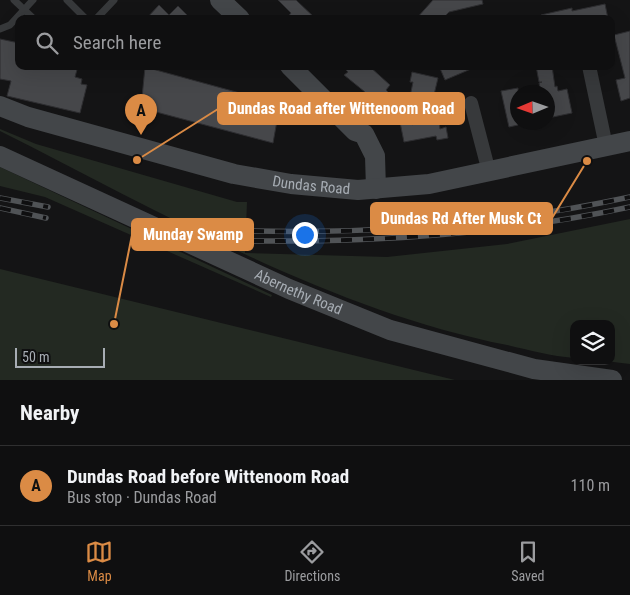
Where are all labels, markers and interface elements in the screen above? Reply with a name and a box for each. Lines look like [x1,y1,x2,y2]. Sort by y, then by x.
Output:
search box [15,15,615,70]
icon: search [33,29,61,57]
text: Search here [73,31,161,54]
north arrow [510,85,555,130]
callout: Dundas Road after Wittenoom Road [218,93,464,124]
pin: A [125,94,157,135]
text: Dundas Road after Wittenoom Road [228,99,454,118]
street label: Dundas Road [271,172,351,198]
callout: Dundas Rd After Musk Ct [371,203,552,234]
text: Dundas Rd After Musk Ct [381,209,541,228]
callout: Munday Swamp [132,219,253,250]
your location [292,222,318,248]
text: Munday Swamp [143,225,243,244]
street label: Abernethy Road [252,265,345,319]
map controls [570,320,615,365]
button: layers [570,320,615,365]
scale bar [15,345,105,368]
text: 50 m [22,349,50,365]
text: Nearby [20,401,79,425]
text: Dundas Road before Wittenoom Road [67,465,349,488]
text: A [31,476,41,495]
text: 110 m [571,476,610,495]
text: Bus stop · Dundas Road [67,488,217,507]
tab: Map [85,538,113,584]
tab: Directions [284,538,340,584]
tab: Saved [511,538,545,584]

